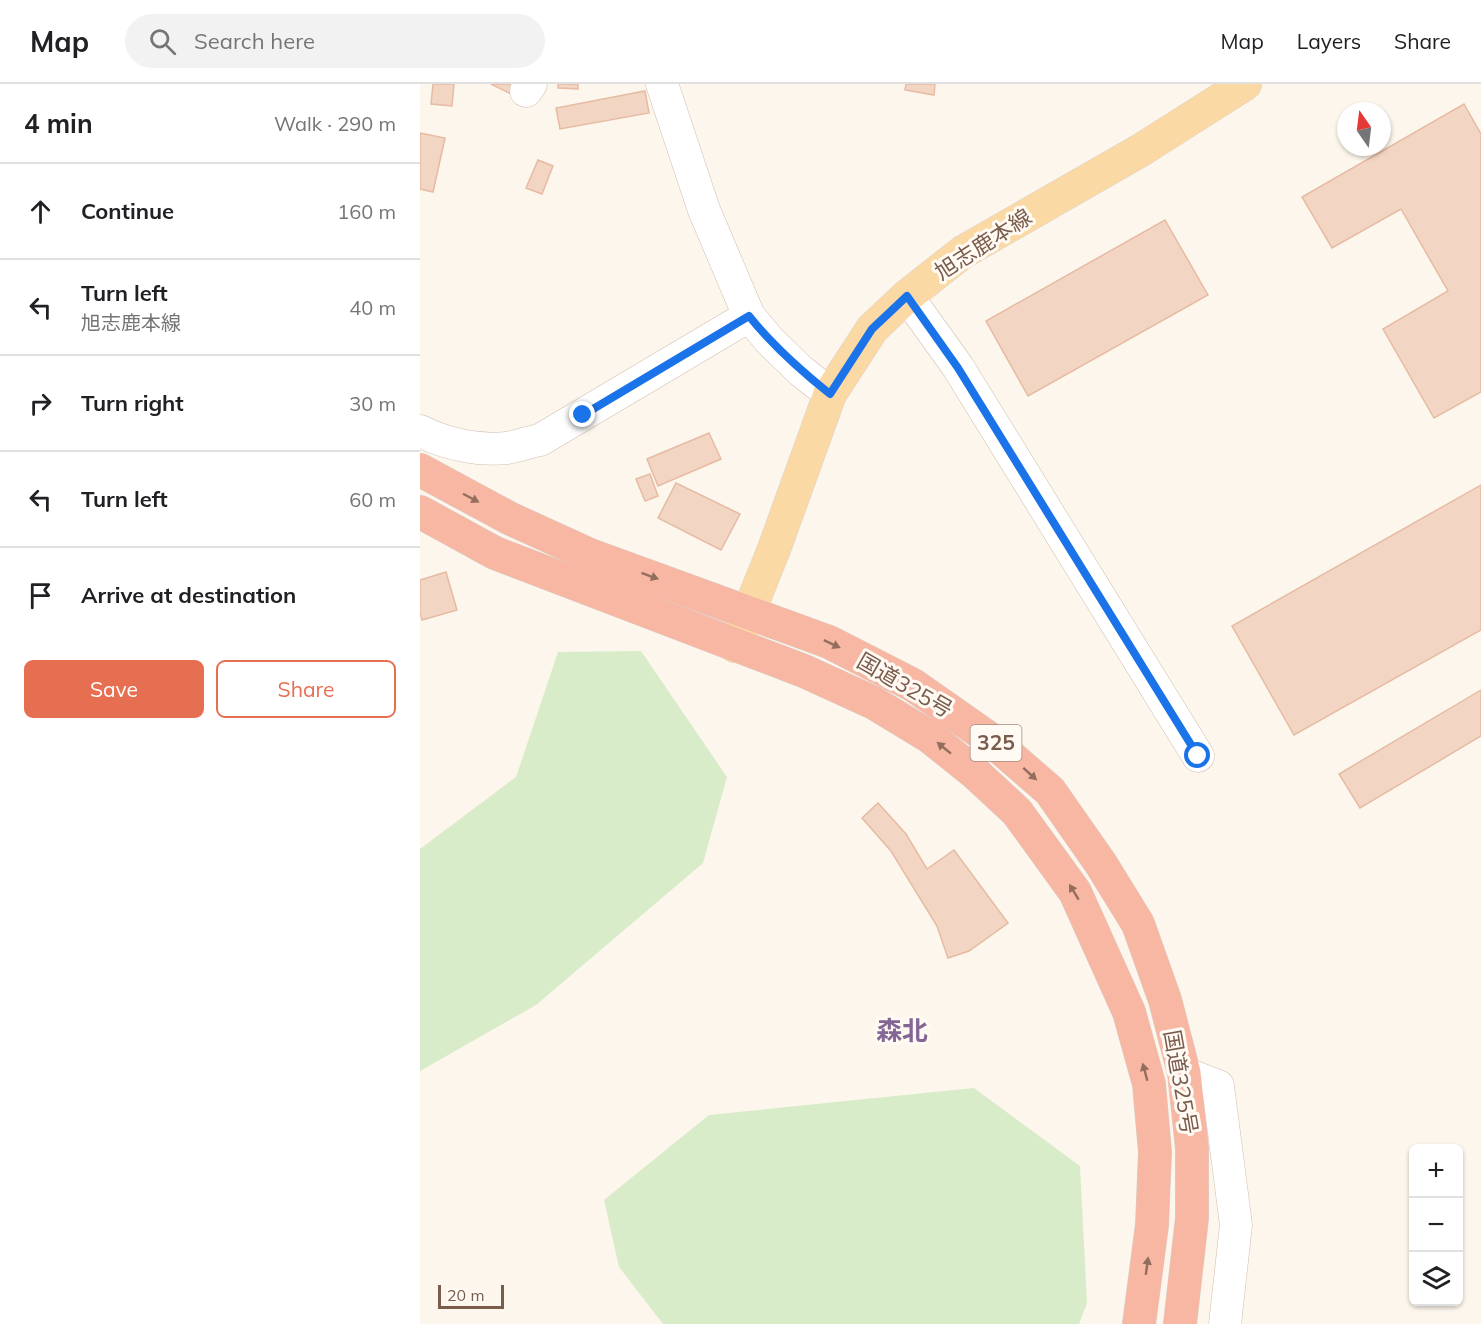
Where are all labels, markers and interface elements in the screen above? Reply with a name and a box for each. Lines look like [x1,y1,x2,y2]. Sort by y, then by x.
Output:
search box [125,14,545,68]
text: Map [30,24,89,59]
icon: search [146,25,179,58]
text: Search here [194,27,315,55]
text: Map [1221,28,1264,54]
text: Layers [1297,28,1361,54]
text: Share [1394,28,1451,54]
north arrow [1337,102,1391,156]
text: 4 min [24,107,93,140]
text: Walk · 290 m [274,111,396,136]
icon: ahead [24,195,57,228]
text: Continue [81,197,174,225]
text: 160 m [337,199,396,224]
street label: 旭志鹿本線 [929,202,1037,286]
text: Turn left [81,279,168,307]
icon: left [24,291,57,324]
text: 40 m [349,295,396,320]
text: 旭志鹿本線 [81,310,181,335]
icon: right [24,387,57,420]
text: Turn right [81,389,184,417]
text: 30 m [349,391,396,416]
route end [569,401,595,427]
icon: left [24,483,57,516]
text: Turn left [81,485,168,513]
text: 60 m [349,487,396,512]
one-way arrow [463,493,480,503]
one-way arrow [641,572,659,582]
icon: arrive [24,579,57,612]
text: Arrive at destination [81,581,296,609]
one-way arrow [824,640,841,649]
street label: 国道325号 [852,646,958,724]
button: Save [24,660,204,718]
button: Share [216,660,396,718]
road number: 325 [970,725,1022,761]
one-way arrow [936,742,952,755]
route start [1184,742,1210,768]
one-way arrow [1022,767,1037,781]
one-way arrow [1068,884,1079,900]
district label: 森北 [876,1014,928,1047]
street label: 国道325号 [1158,1028,1204,1136]
one-way arrow [1140,1063,1150,1081]
map controls [1409,1144,1463,1306]
button: + [1409,1144,1463,1198]
button: − [1409,1198,1463,1252]
button: layers [1409,1252,1463,1306]
one-way arrow [1142,1256,1152,1275]
scale bar [438,1282,504,1310]
text: 20 m [447,1285,484,1305]

